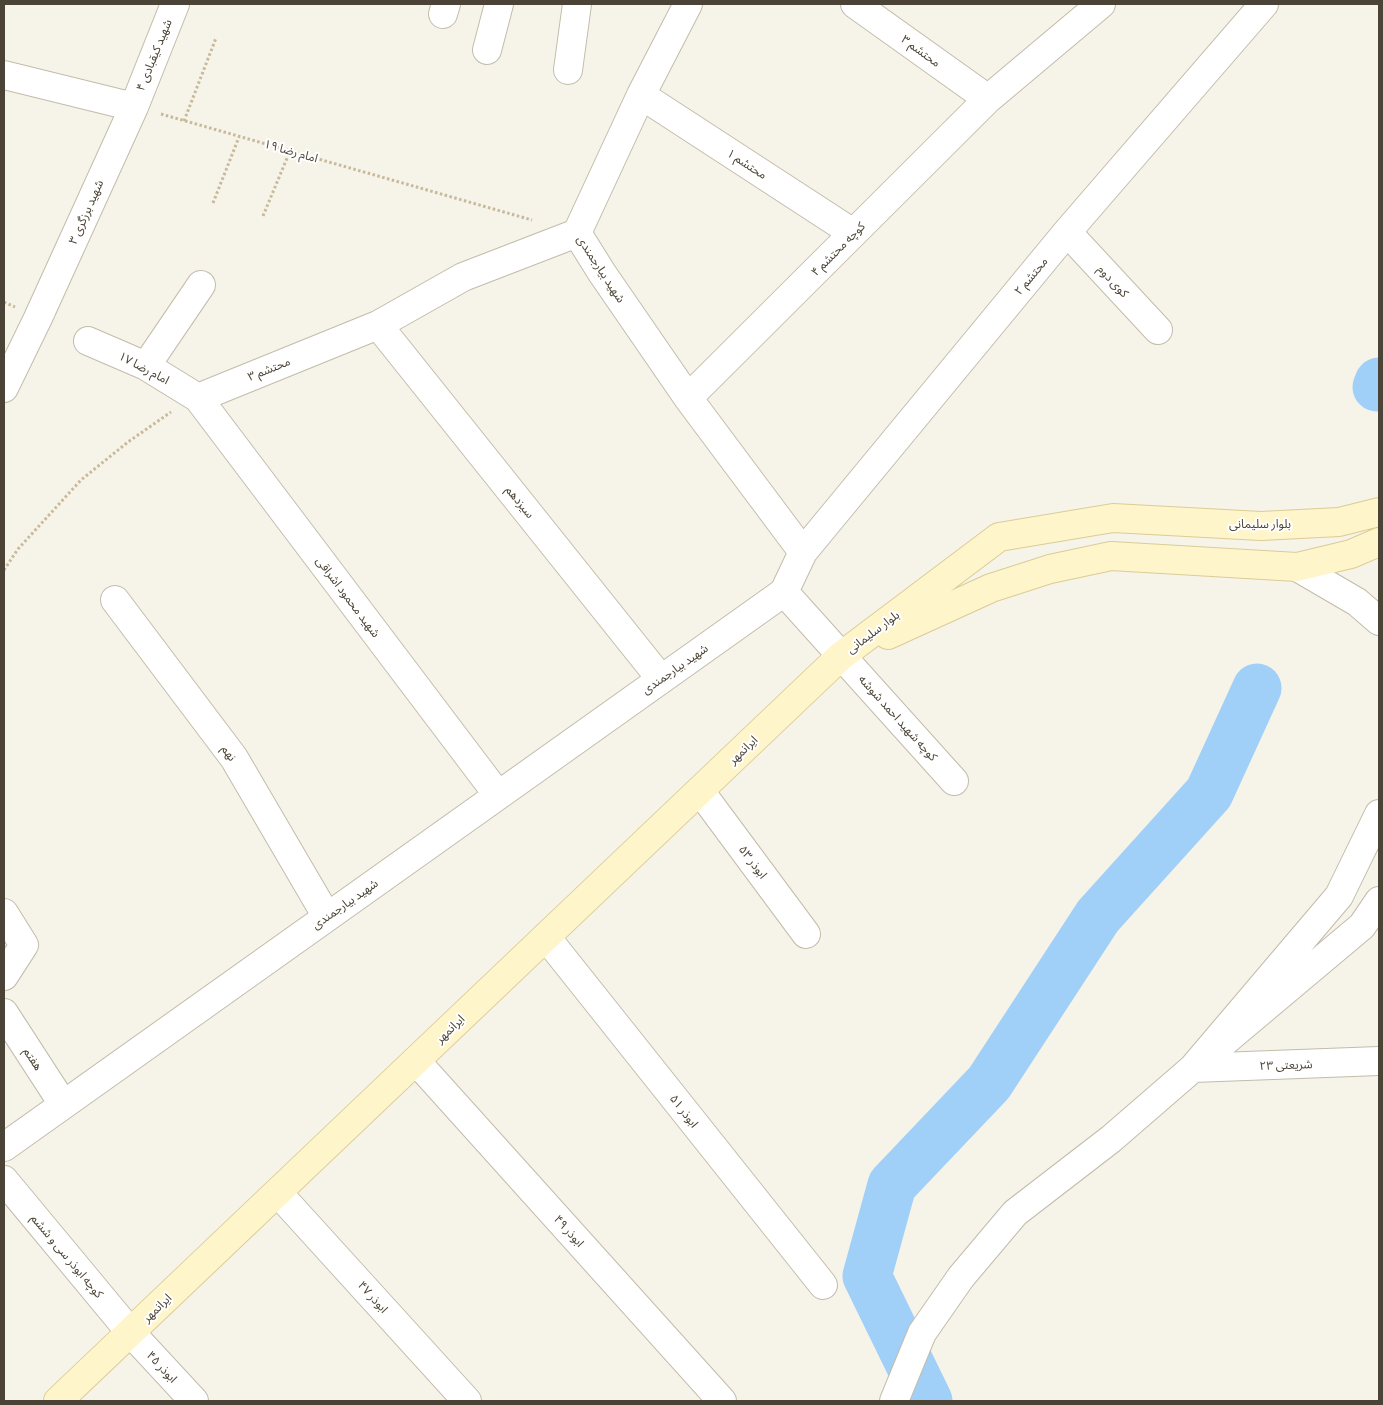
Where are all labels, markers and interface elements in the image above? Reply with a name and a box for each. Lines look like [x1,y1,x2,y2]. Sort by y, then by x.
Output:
street label: ۴ شهید کیقبادی [133,17,175,93]
street label: محتشم ۳ [899,32,943,70]
street label: امام رضا ۱۹ [262,136,320,166]
street label: محتشم ۱ [724,146,770,182]
street label: ۳ شهید برزگری [65,178,107,246]
street label: کوچه محتشم ۴ [808,219,868,279]
street label: شهید بیارجمندی [574,233,628,305]
street label: ۲ محتشم [1011,254,1051,298]
street label: کوی دوم [1094,262,1132,300]
street label: امام رضا ۱۷ [116,349,172,387]
street label: محتشم ۳ [246,354,292,384]
street label: سیزدهم [503,483,537,521]
street label: بلوار سلیمانی [1229,517,1291,531]
street label: شهید محمود اشراقی [313,554,383,640]
street label: بلوار سلیمانی [844,608,902,656]
street label: شهید بیارجمندی [639,641,711,697]
street label: کوچه شهید احمد شوشه [856,672,940,764]
street label: ایرانمهر [725,733,761,767]
street label: نهم [218,742,240,764]
street label: ۵۳ ابوذر [736,842,770,882]
street label: شهید بیارجمندی [309,876,381,932]
street label: ایرانمهر [432,1012,468,1046]
street label: هفتم [20,1045,46,1073]
street label: شریعتی ۲۳ [1259,1057,1313,1073]
street label: ابوذر ۵۱ [667,1092,701,1130]
street label: کوچه ابوذر سی و ششم [28,1211,106,1301]
street label: ابوذر ۴۹ [551,1212,587,1250]
street label: ابوذر ۴۷ [355,1278,391,1316]
street label: ایرانمهر [139,1291,175,1325]
street label: ابوذر ۴۵ [144,1348,180,1386]

